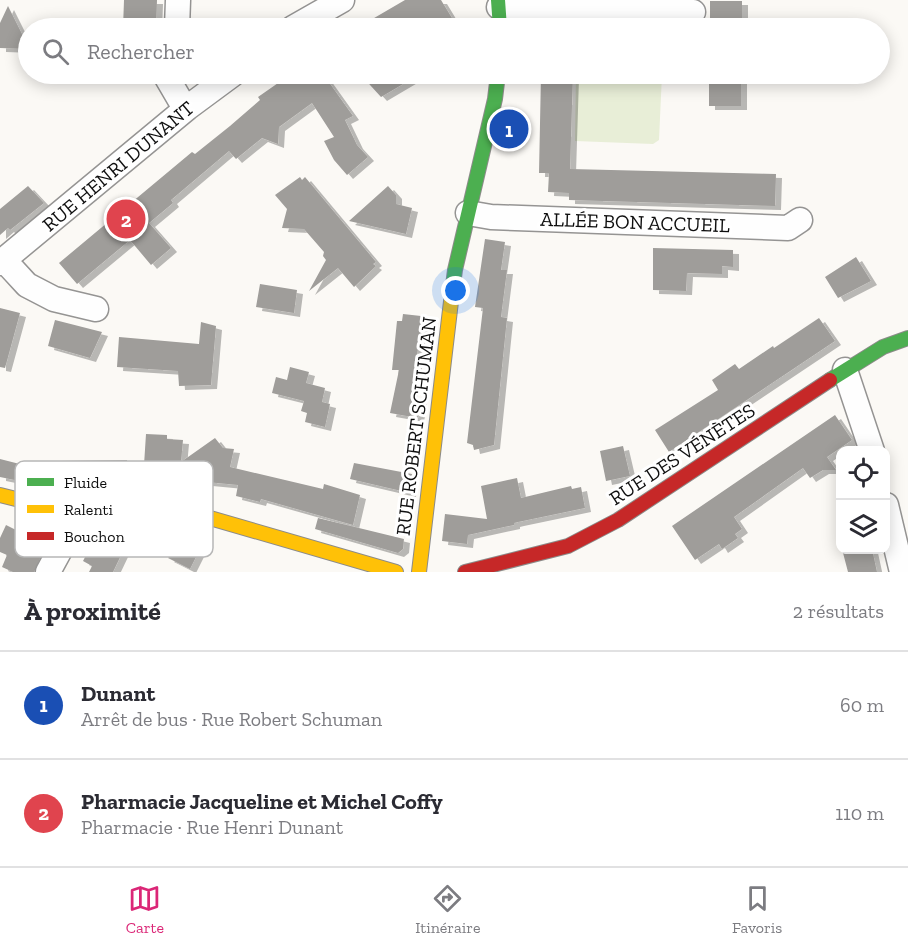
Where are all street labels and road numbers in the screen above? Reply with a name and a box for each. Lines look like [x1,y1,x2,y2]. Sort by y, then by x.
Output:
street label: RUE HENRI DUNANT [37,96,199,236]
street label: ALLÉE BON ACCUEIL [540,207,730,237]
street label: RUE ROBERT SCHUMAN [391,315,441,537]
street label: RUE DES VÉNÈTES [605,398,759,510]

